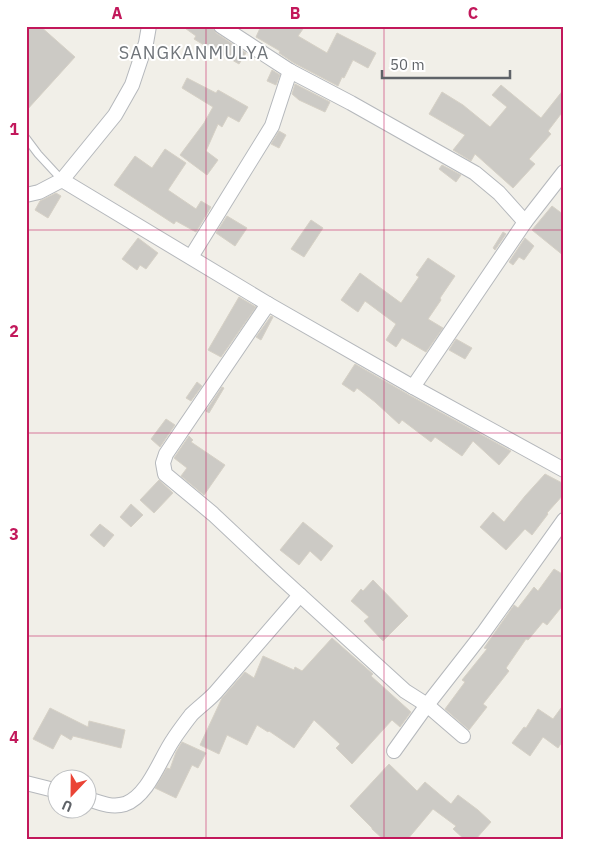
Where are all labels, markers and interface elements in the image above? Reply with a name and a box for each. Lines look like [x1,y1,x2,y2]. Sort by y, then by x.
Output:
text: A [112,3,123,23]
text: B [290,3,301,23]
text: C [468,3,478,23]
district label: SANGKANMULYA [119,41,269,64]
scale bar [382,48,510,80]
text: 50 m [390,55,425,74]
text: 1 [9,119,19,139]
text: 2 [9,321,19,341]
text: 3 [9,524,19,544]
text: 4 [9,727,19,747]
north arrow [48,768,98,818]
text: U [59,796,75,816]

